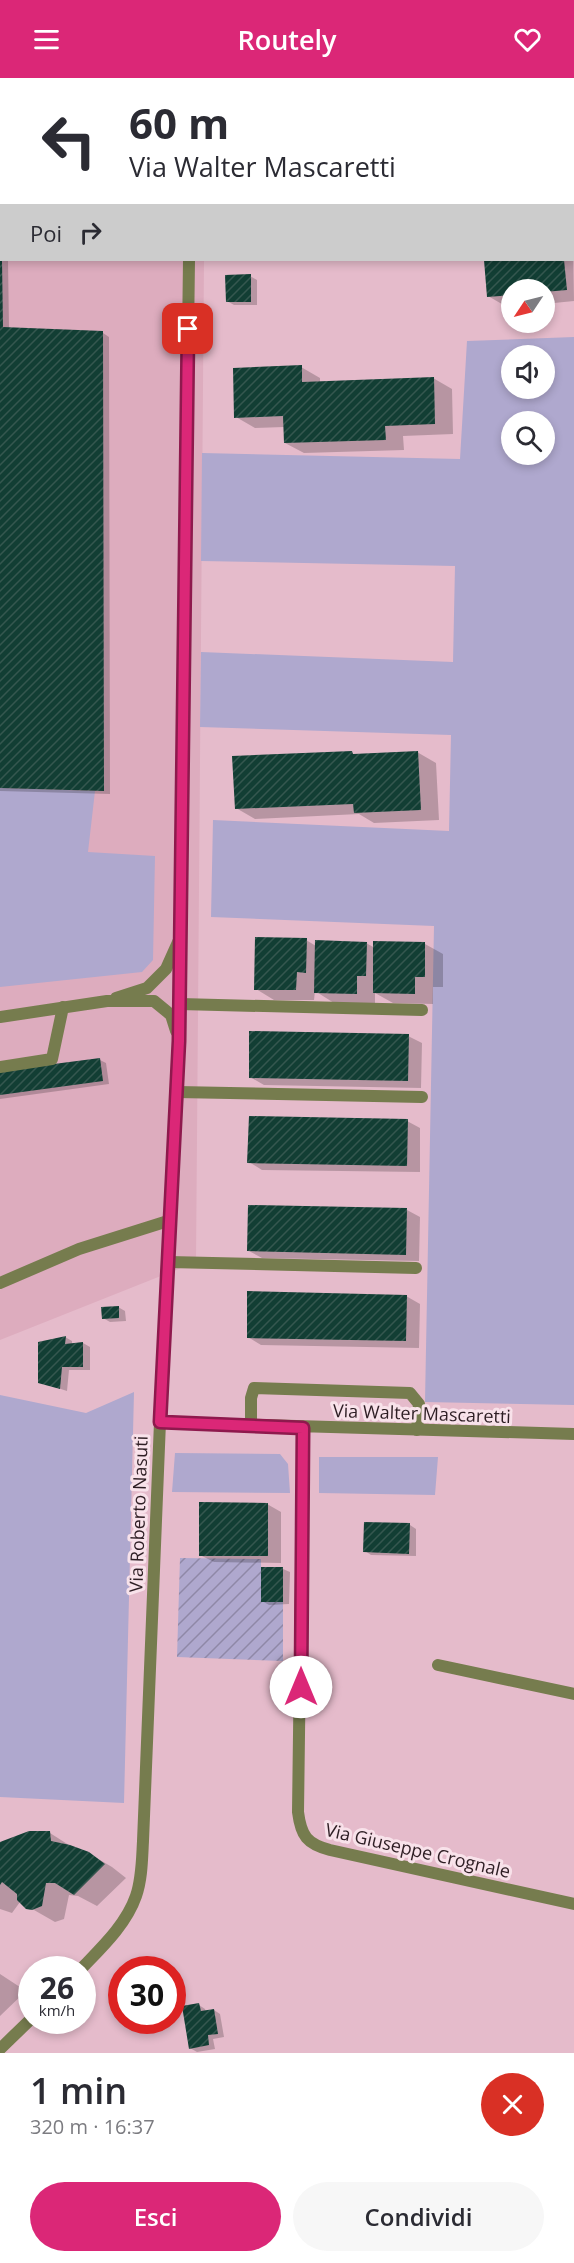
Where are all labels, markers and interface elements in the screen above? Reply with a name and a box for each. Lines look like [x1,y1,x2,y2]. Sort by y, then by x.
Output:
text: Routely [237,21,337,58]
icon: menu [30,23,63,56]
icon: heart [511,23,544,56]
text: 60 m [129,94,229,151]
icon: left [30,102,108,180]
text: Via Walter Mascaretti [129,148,396,185]
icon: right [74,216,107,249]
text: Poi [30,218,62,248]
north arrow [501,279,555,333]
map controls [501,279,555,465]
pin [162,303,213,354]
icon: arrive [171,312,204,345]
button: sound [501,345,555,399]
button: search [501,411,555,465]
street label: Via Walter Mascaretti [333,1398,511,1428]
street label: Via Roberto Nasuti [123,1435,153,1593]
position arrow [269,1655,333,1719]
street label: Via Giuseppe Crognale [323,1817,513,1883]
speed limit sign: 30 [108,1956,186,2034]
text: 26 [40,1967,74,2008]
text: km/h [39,2000,75,2020]
text: 1 min [30,2066,127,2115]
button: close [481,2073,544,2136]
text: 320 m · 16:37 [30,2113,155,2140]
button: Esci [30,2182,281,2251]
button: Condividi [293,2182,544,2251]

